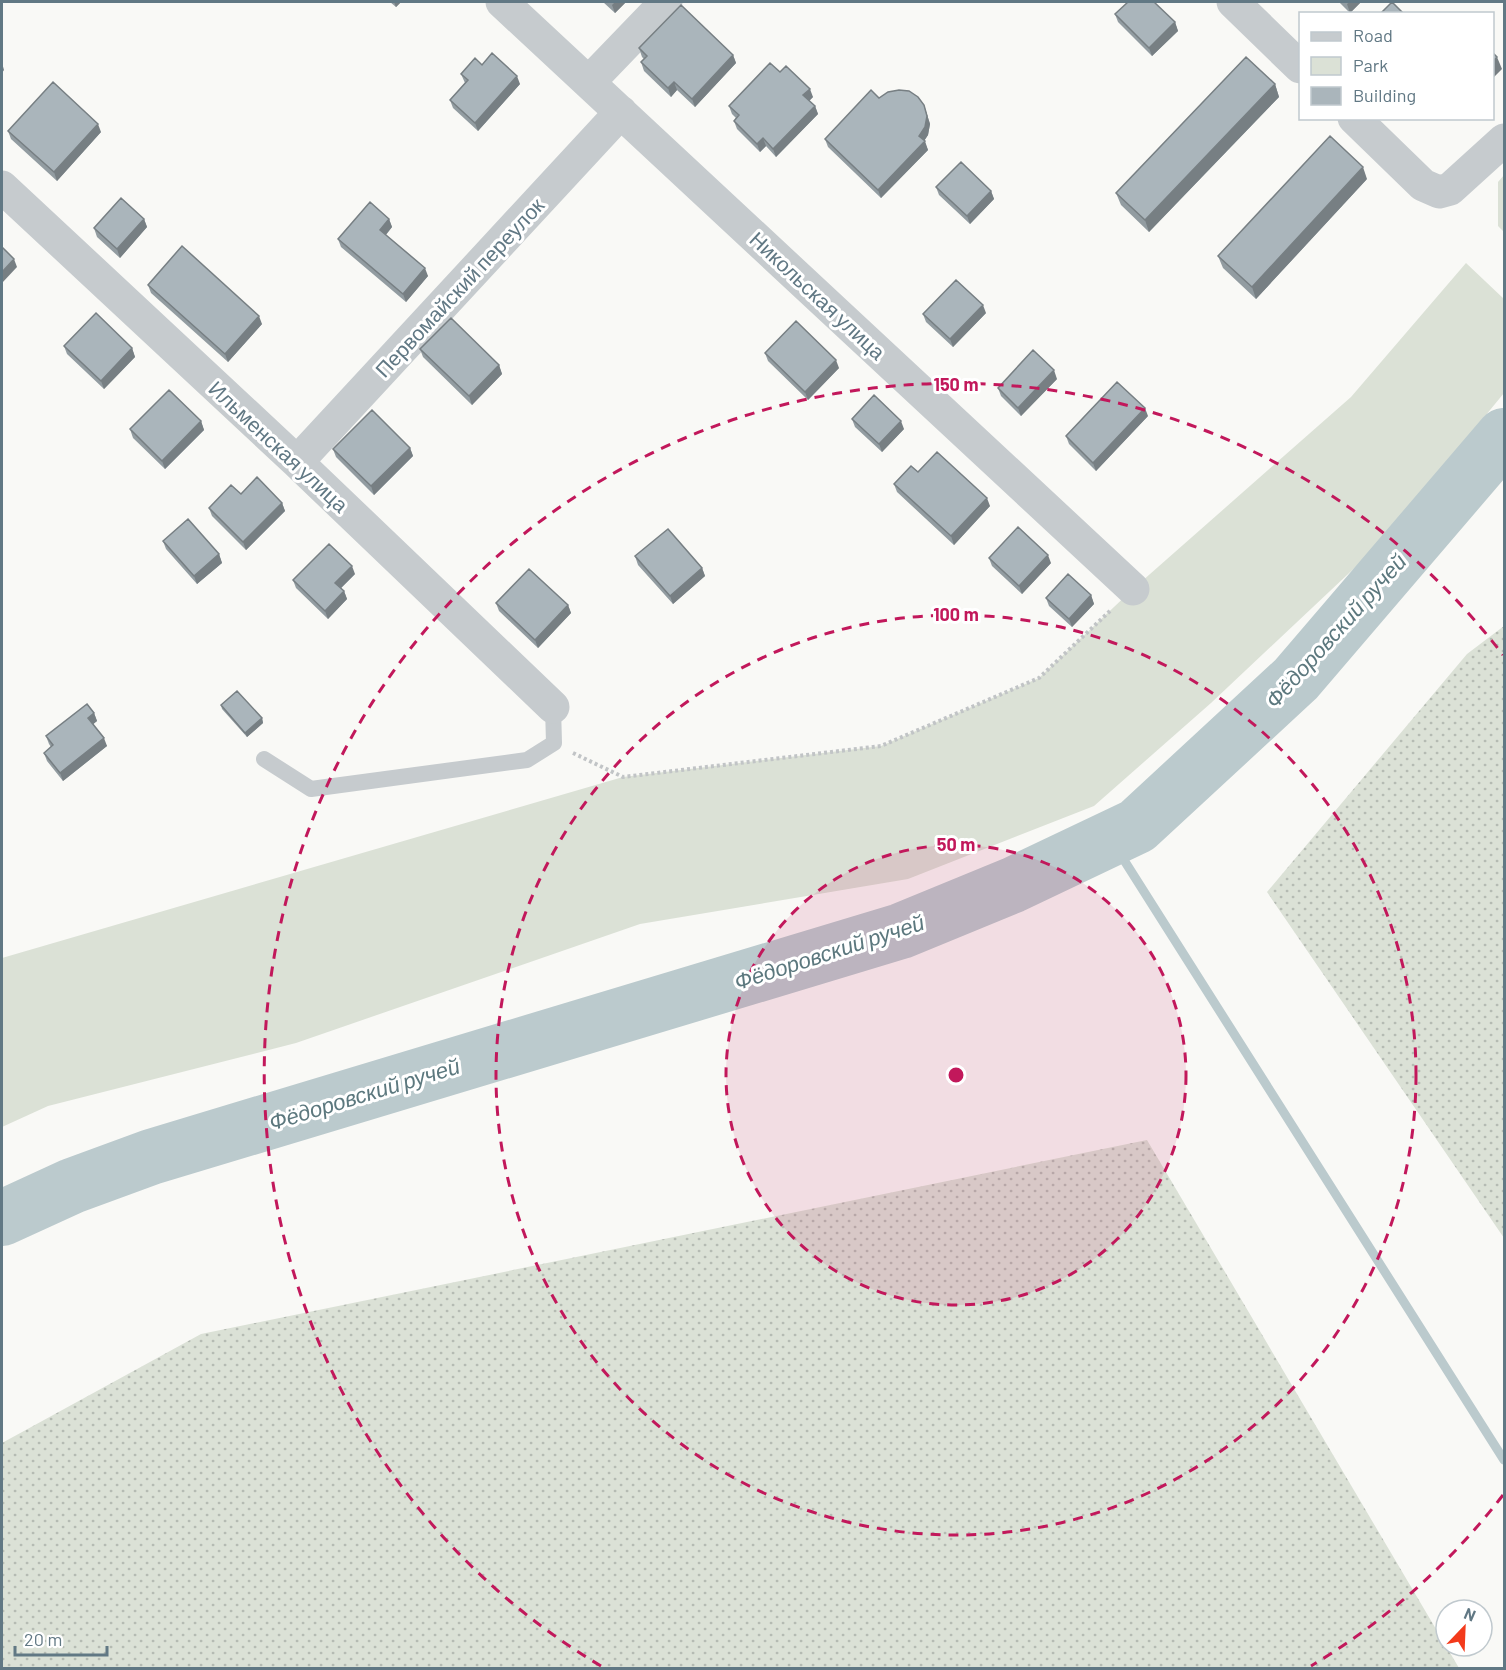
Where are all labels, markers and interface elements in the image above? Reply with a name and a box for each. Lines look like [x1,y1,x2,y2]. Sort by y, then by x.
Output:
legend [1299,12,1494,120]
text: Road [1353,24,1393,46]
text: Park [1353,54,1388,76]
text: Building [1353,84,1416,106]
street label: Первомайский переулок [369,192,549,382]
street label: Никольская улица [745,226,891,364]
text: 150 m [934,373,978,395]
street label: Ильменская улица [204,375,354,517]
water label: Фёдоровский ручей [1259,548,1412,713]
text: 100 m [933,603,979,625]
text: 50 m [937,833,975,855]
water label: Фёдоровский ручей [731,908,928,995]
water label: Фёдоровский ручей [265,1052,463,1135]
centre of rings [946,1065,966,1085]
north arrow [1434,1598,1494,1658]
text: N [1461,1603,1479,1625]
scale bar [15,1619,106,1657]
text: 20 m [24,1628,62,1650]

